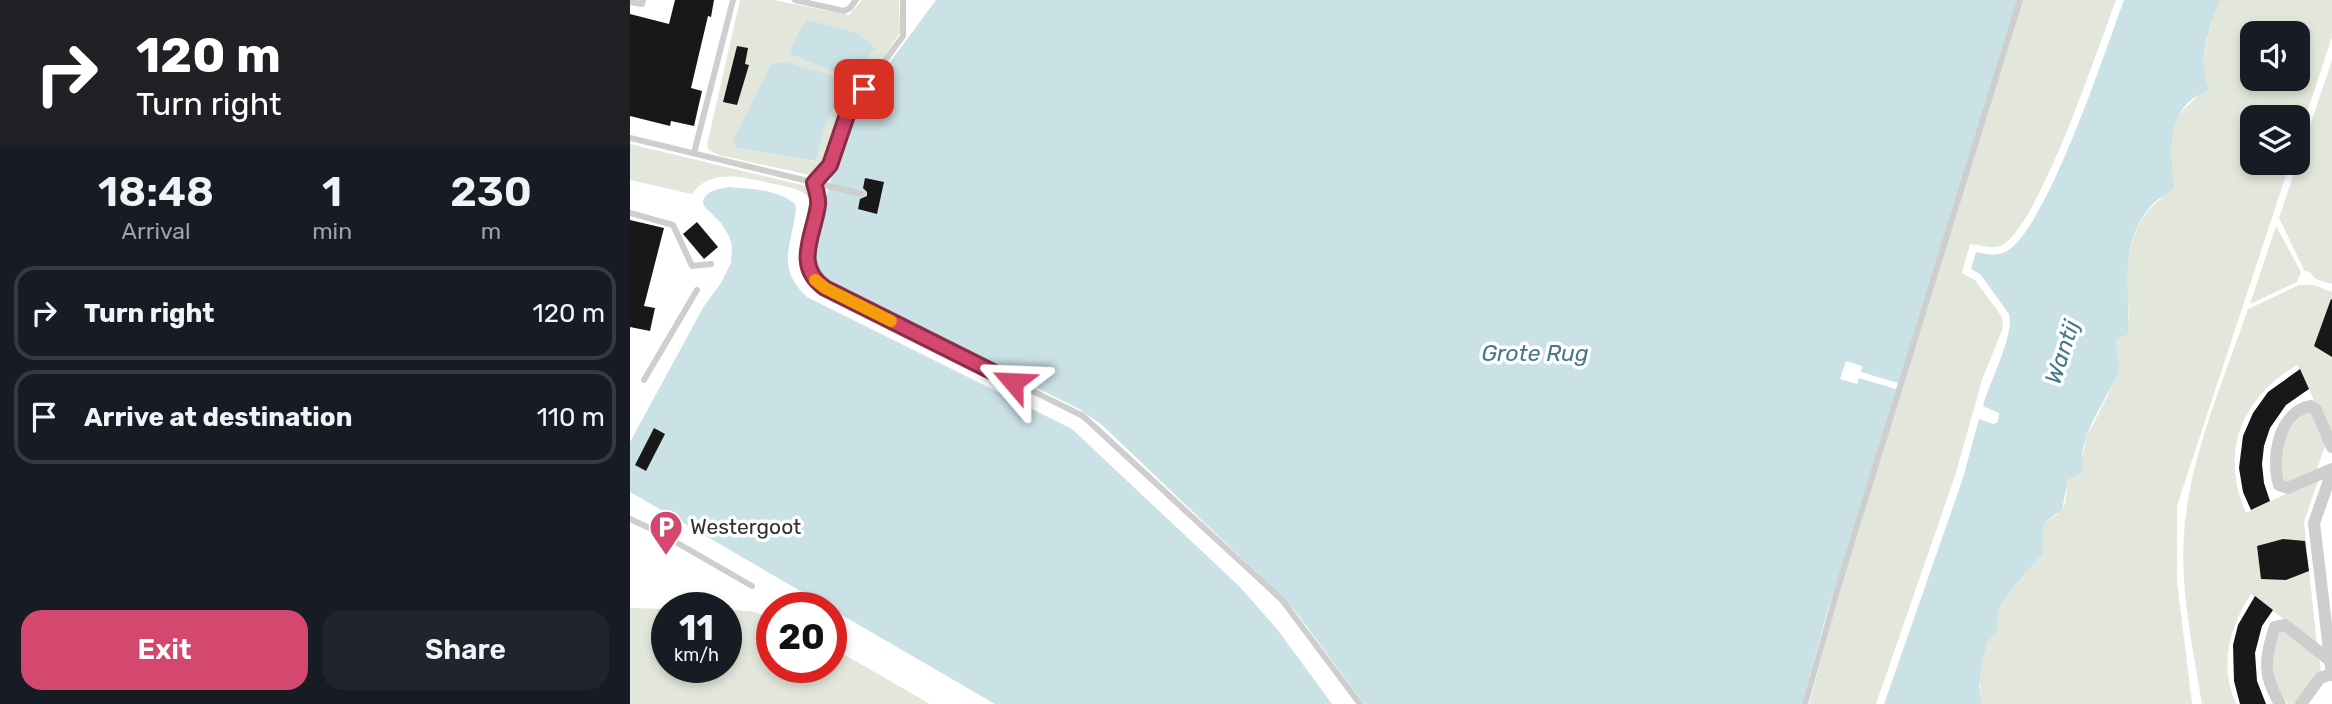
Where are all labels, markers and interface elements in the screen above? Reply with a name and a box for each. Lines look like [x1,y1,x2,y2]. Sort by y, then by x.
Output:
map controls [2240,21,2310,175]
button: sound [2240,21,2310,91]
text: 120 m [136,26,281,84]
icon: right [21,28,112,119]
pin [834,59,894,119]
icon: arrive [845,70,883,108]
text: Turn right [136,85,281,123]
button: layers [2240,105,2310,175]
text: 18:48 [98,167,214,217]
text: 1 [322,167,342,217]
text: 230 [450,167,532,217]
text: Arrival [122,217,191,245]
text: min [312,217,352,245]
text: m [481,217,501,245]
icon: right [25,294,63,332]
text: Turn right [84,298,214,329]
text: 120 m [533,298,605,329]
water label: Wantij [2039,315,2086,388]
water label: Grote Rug [1481,339,1589,367]
position arrow [976,345,1050,419]
icon: arrive [25,398,63,436]
text: Arrive at destination [84,402,352,433]
text: 110 m [537,402,605,433]
parking icon: Westergoot [647,508,685,557]
place label: Westergoot [690,514,801,539]
speed limit sign: 20 [756,592,847,683]
text: 11 [679,607,714,649]
button: Exit [21,610,308,690]
button: Share [322,610,609,690]
text: km/h [674,644,719,666]

